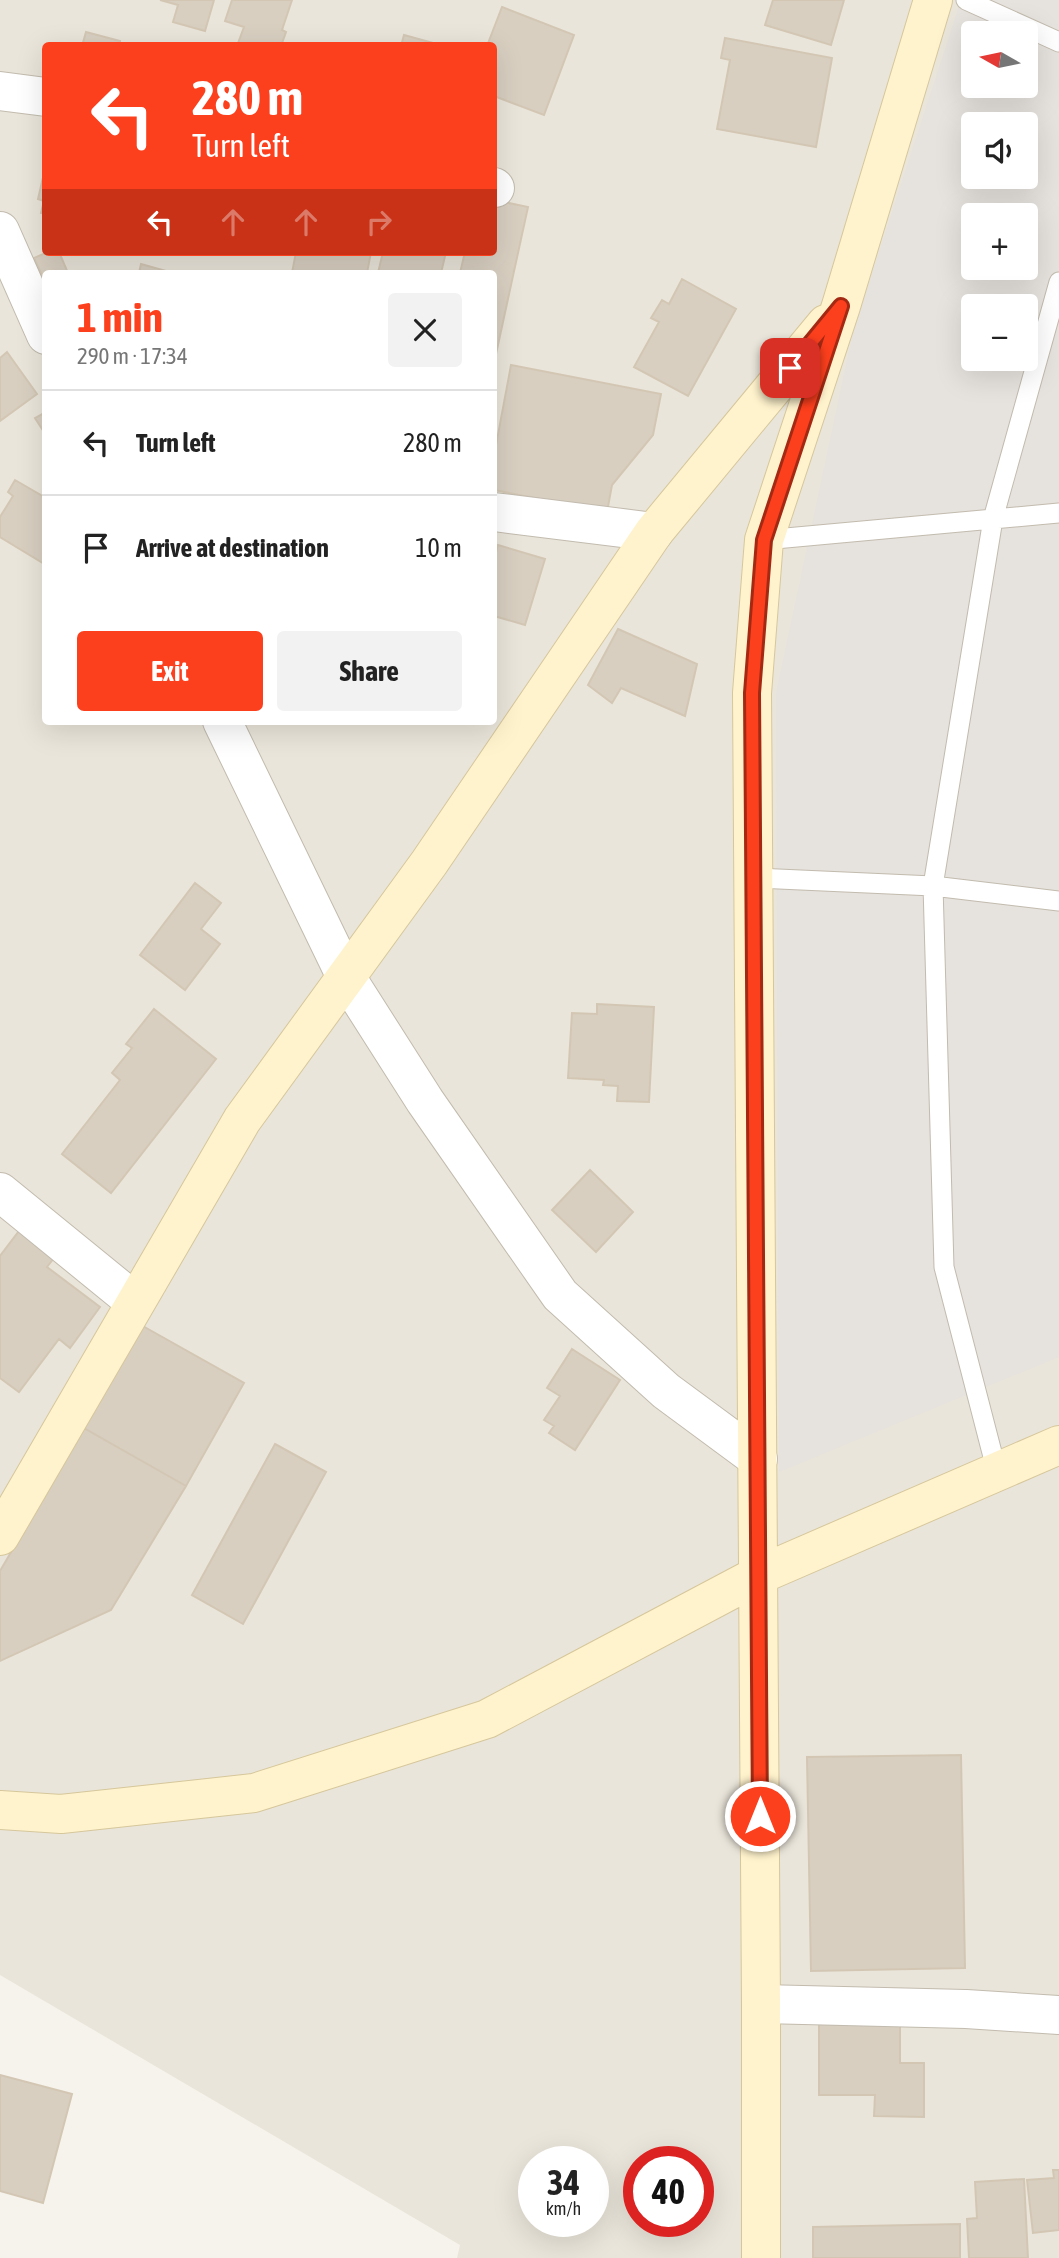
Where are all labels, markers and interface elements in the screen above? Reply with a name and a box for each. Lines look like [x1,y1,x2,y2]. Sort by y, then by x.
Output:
north arrow [961,21,1038,98]
map controls [961,21,1038,371]
text: 280 m [192,69,303,125]
icon: left [77,70,168,161]
button: sound [961,112,1038,189]
text: Turn left [192,127,290,164]
icon: left [141,203,179,241]
icon: ahead [214,203,252,241]
icon: ahead [287,203,325,241]
icon: right [360,203,398,241]
button: + [961,203,1038,280]
text: 1 min [77,293,163,341]
button: close [388,293,462,367]
button: − [961,294,1038,371]
pin [760,338,820,398]
text: 290 m · 17:34 [77,343,188,369]
icon: arrive [771,349,809,387]
icon: left [77,424,115,462]
text: Turn left [136,428,216,458]
text: 280 m [403,428,462,458]
icon: arrive [77,529,115,567]
text: Arrive at destination [136,533,329,563]
text: 10 m [415,533,462,563]
button: Exit [77,631,263,711]
button: Share [277,631,462,711]
position arrow [723,1779,797,1853]
speed limit sign: 40 [623,2146,714,2237]
text: 34 [547,2162,580,2202]
text: km/h [546,2198,581,2219]

